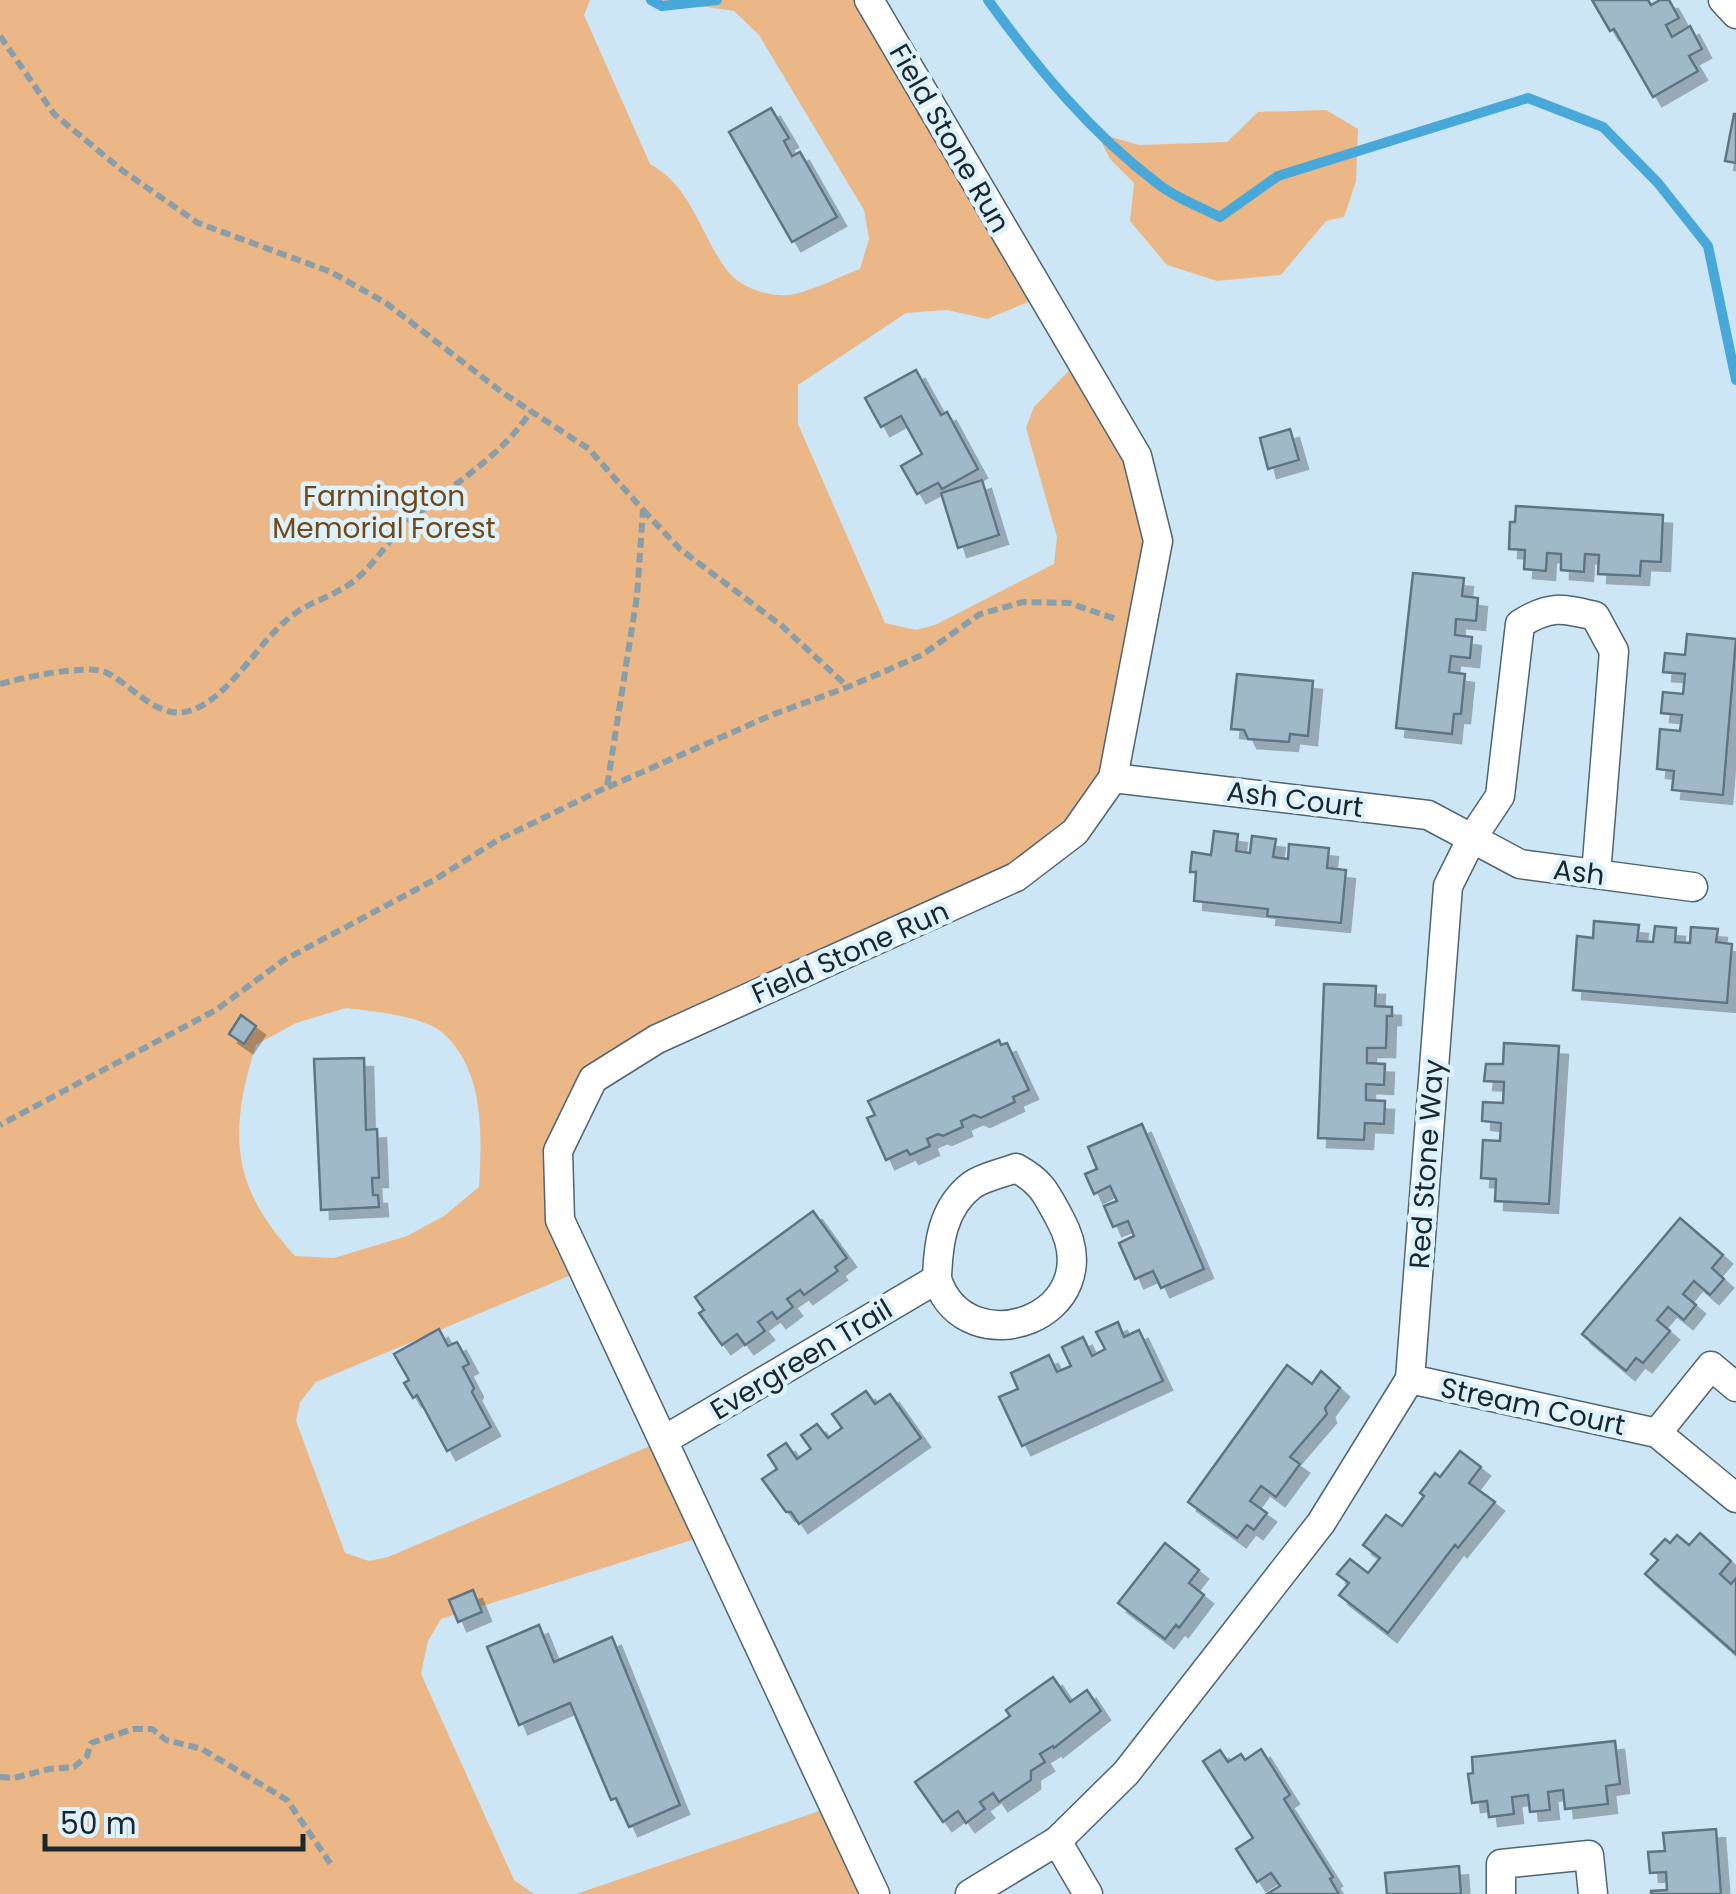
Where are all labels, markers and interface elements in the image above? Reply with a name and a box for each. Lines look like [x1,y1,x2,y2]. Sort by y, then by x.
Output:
street label: Field Stone Run [880,37,1019,240]
park label: Farmington Memorial Forest [272,477,496,548]
street label: Ash Court [1225,772,1365,827]
street label: Ash [1551,850,1607,895]
street label: Field Stone Run [746,892,955,1013]
street label: Red Stone Way [1400,1058,1453,1270]
street label: Evergreen Trail [703,1290,899,1429]
street label: Stream Court [1437,1368,1629,1445]
scale bar [45,1789,302,1851]
text: 50 m [60,1802,137,1845]

